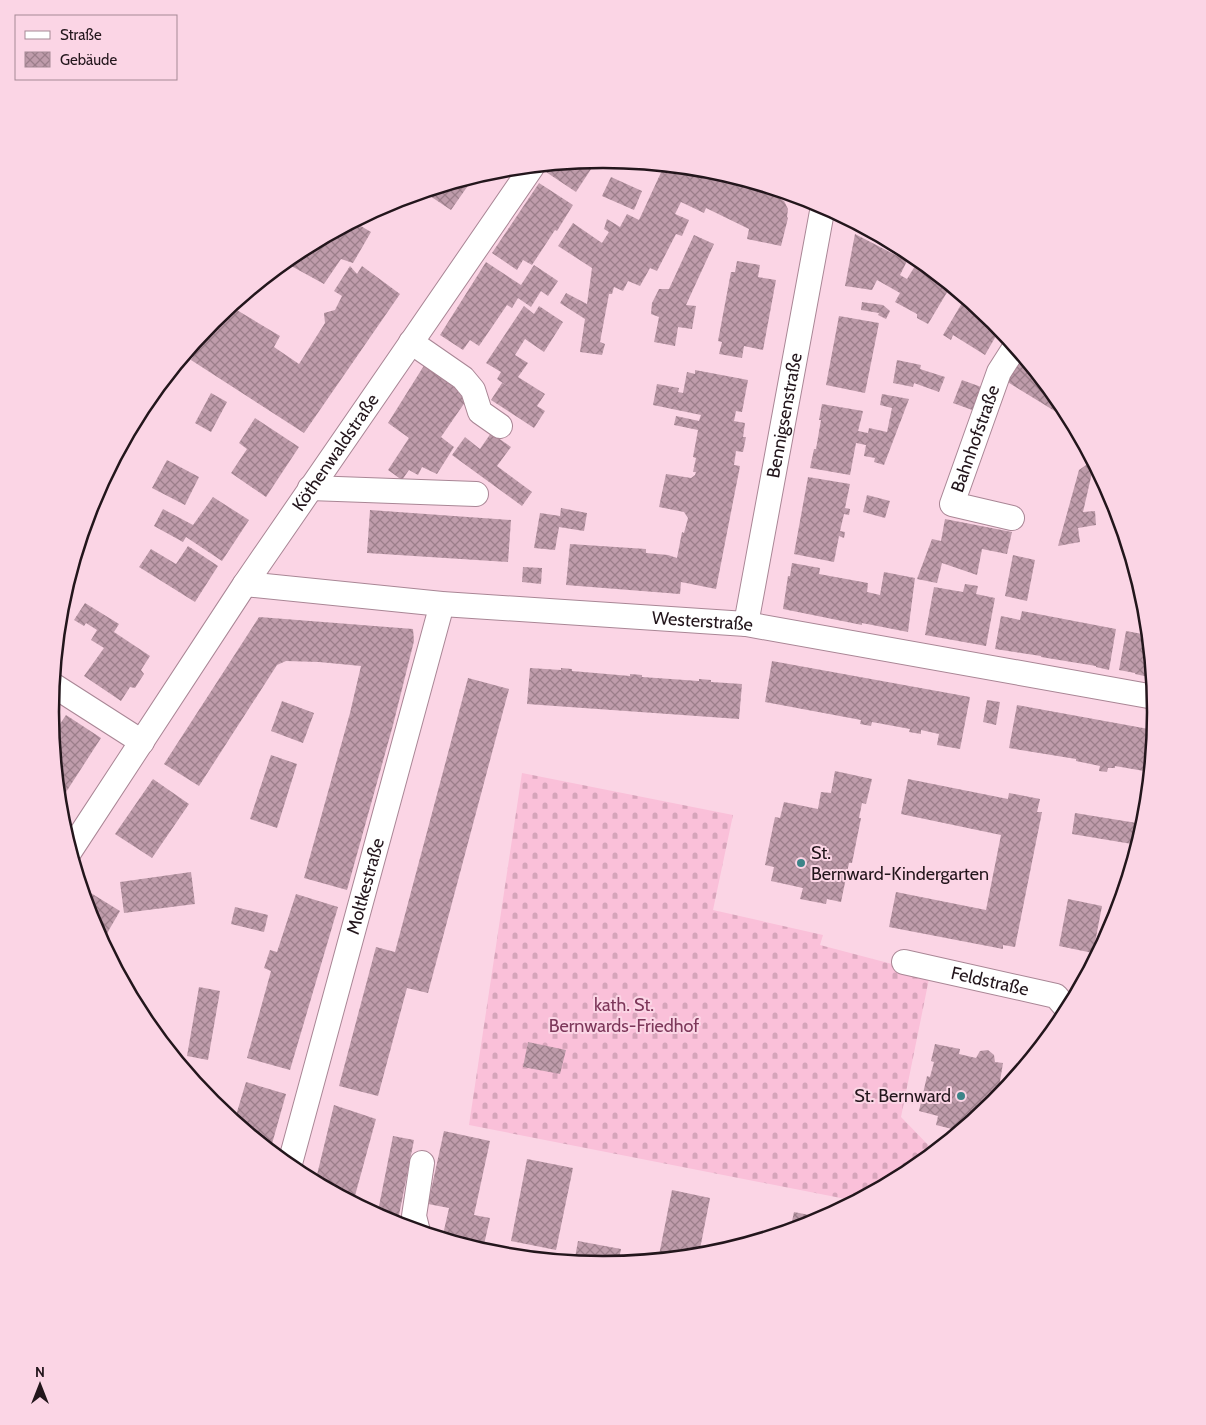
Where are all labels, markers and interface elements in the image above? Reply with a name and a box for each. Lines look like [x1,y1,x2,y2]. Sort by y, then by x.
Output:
legend [15,15,178,80]
text: Straße [60,26,102,44]
text: Gebäude [60,51,117,69]
street label: Bennigsenstraße [762,351,807,480]
street label: Bahnhofstraße [946,382,1004,495]
street label: Köthenwaldstraße [288,390,384,515]
street label: Westerstraße [651,607,755,636]
street label: Moltkestraße [342,836,389,937]
place label: St. Bernward-Kindergarten [811,842,989,885]
marker: St. Bernward-Kindergarten [795,857,807,869]
street label: Feldstraße [949,962,1031,1001]
park label: kath. St. Bernwards-Friedhof [549,994,699,1037]
place label: St. Bernward [854,1085,951,1107]
marker: St. Bernward [955,1090,967,1102]
north arrow [15,1360,65,1410]
text: N [35,1363,45,1381]

